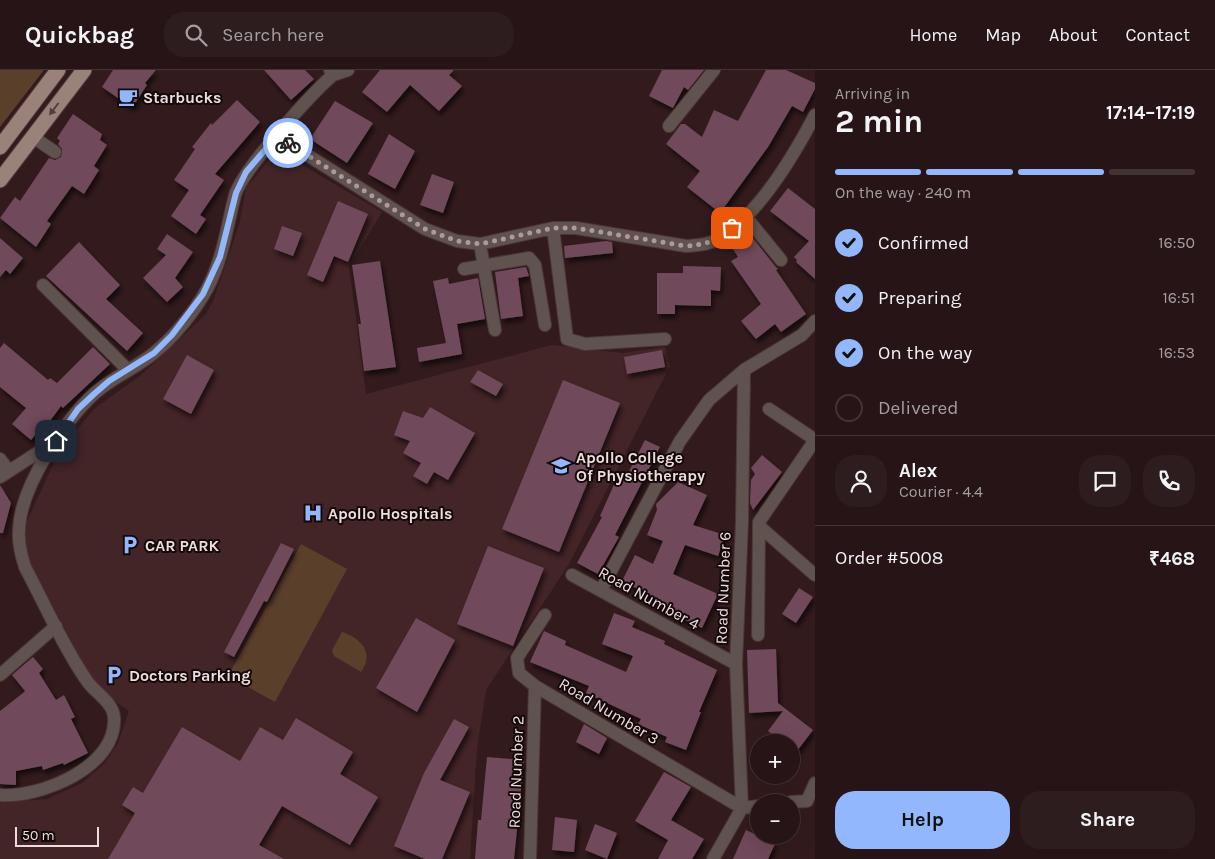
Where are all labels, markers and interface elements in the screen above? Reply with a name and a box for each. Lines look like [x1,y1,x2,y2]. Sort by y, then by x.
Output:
search box [164,12,514,57]
text: Quickbag [25,21,134,49]
icon: search [182,21,210,49]
text: Search here [222,24,324,46]
text: Home [909,24,957,46]
text: Map [985,24,1021,46]
text: About [1049,24,1098,46]
text: Contact [1126,24,1190,46]
text: Arriving in [835,84,910,103]
cafe icon: Starbucks [117,86,139,108]
place label: Starbucks [143,88,221,107]
one-way arrow [49,102,60,115]
text: 17:14–17:19 [1106,102,1195,124]
text: 2 min [835,103,923,140]
courier [263,118,313,168]
icon: bike [274,129,302,157]
text: On the way · 240 m [835,183,971,202]
pin [711,207,753,249]
icon: bag [718,214,746,242]
icon: check [835,229,863,257]
text: Confirmed [878,232,969,254]
text: 16:50 [1158,233,1195,252]
icon: check [835,284,863,312]
text: Preparing [878,287,961,309]
text: 16:51 [1163,288,1195,307]
icon: check [835,339,863,367]
text: On the way [878,342,972,364]
text: 16:53 [1158,343,1195,362]
text: Delivered [878,397,958,419]
pin [35,420,77,462]
icon: home [42,427,70,455]
place label: Apollo College Of Physiotherapy [576,448,705,485]
school or university icon: Apollo College Of Physiotherapy [550,455,572,477]
button: person [835,455,887,507]
button: chat [1079,455,1131,507]
button: phone [1143,455,1195,507]
text: Alex [899,460,937,482]
text: Courier · 4.4 [899,482,983,501]
hospital icon: Apollo Hospitals [302,502,324,524]
place label: Apollo Hospitals [328,504,452,523]
street label: Road Number 6 [712,531,734,645]
parking icon: CAR PARK [119,534,141,556]
place label: CAR PARK [145,536,219,555]
text: Order #5008 [835,547,943,569]
text: ₹468 [1149,548,1195,570]
street label: Road Number 4 [595,562,703,634]
parking icon: Doctors Parking [103,664,125,686]
place label: Doctors Parking [129,666,251,685]
street label: Road Number 3 [556,674,662,748]
street label: Road Number 2 [505,715,527,829]
map controls [750,734,800,844]
button: + [750,734,800,784]
button: Help [835,791,1010,849]
button: Share [1020,791,1195,849]
button: − [750,794,800,844]
scale bar [15,824,99,847]
text: 50 m [22,827,55,844]

